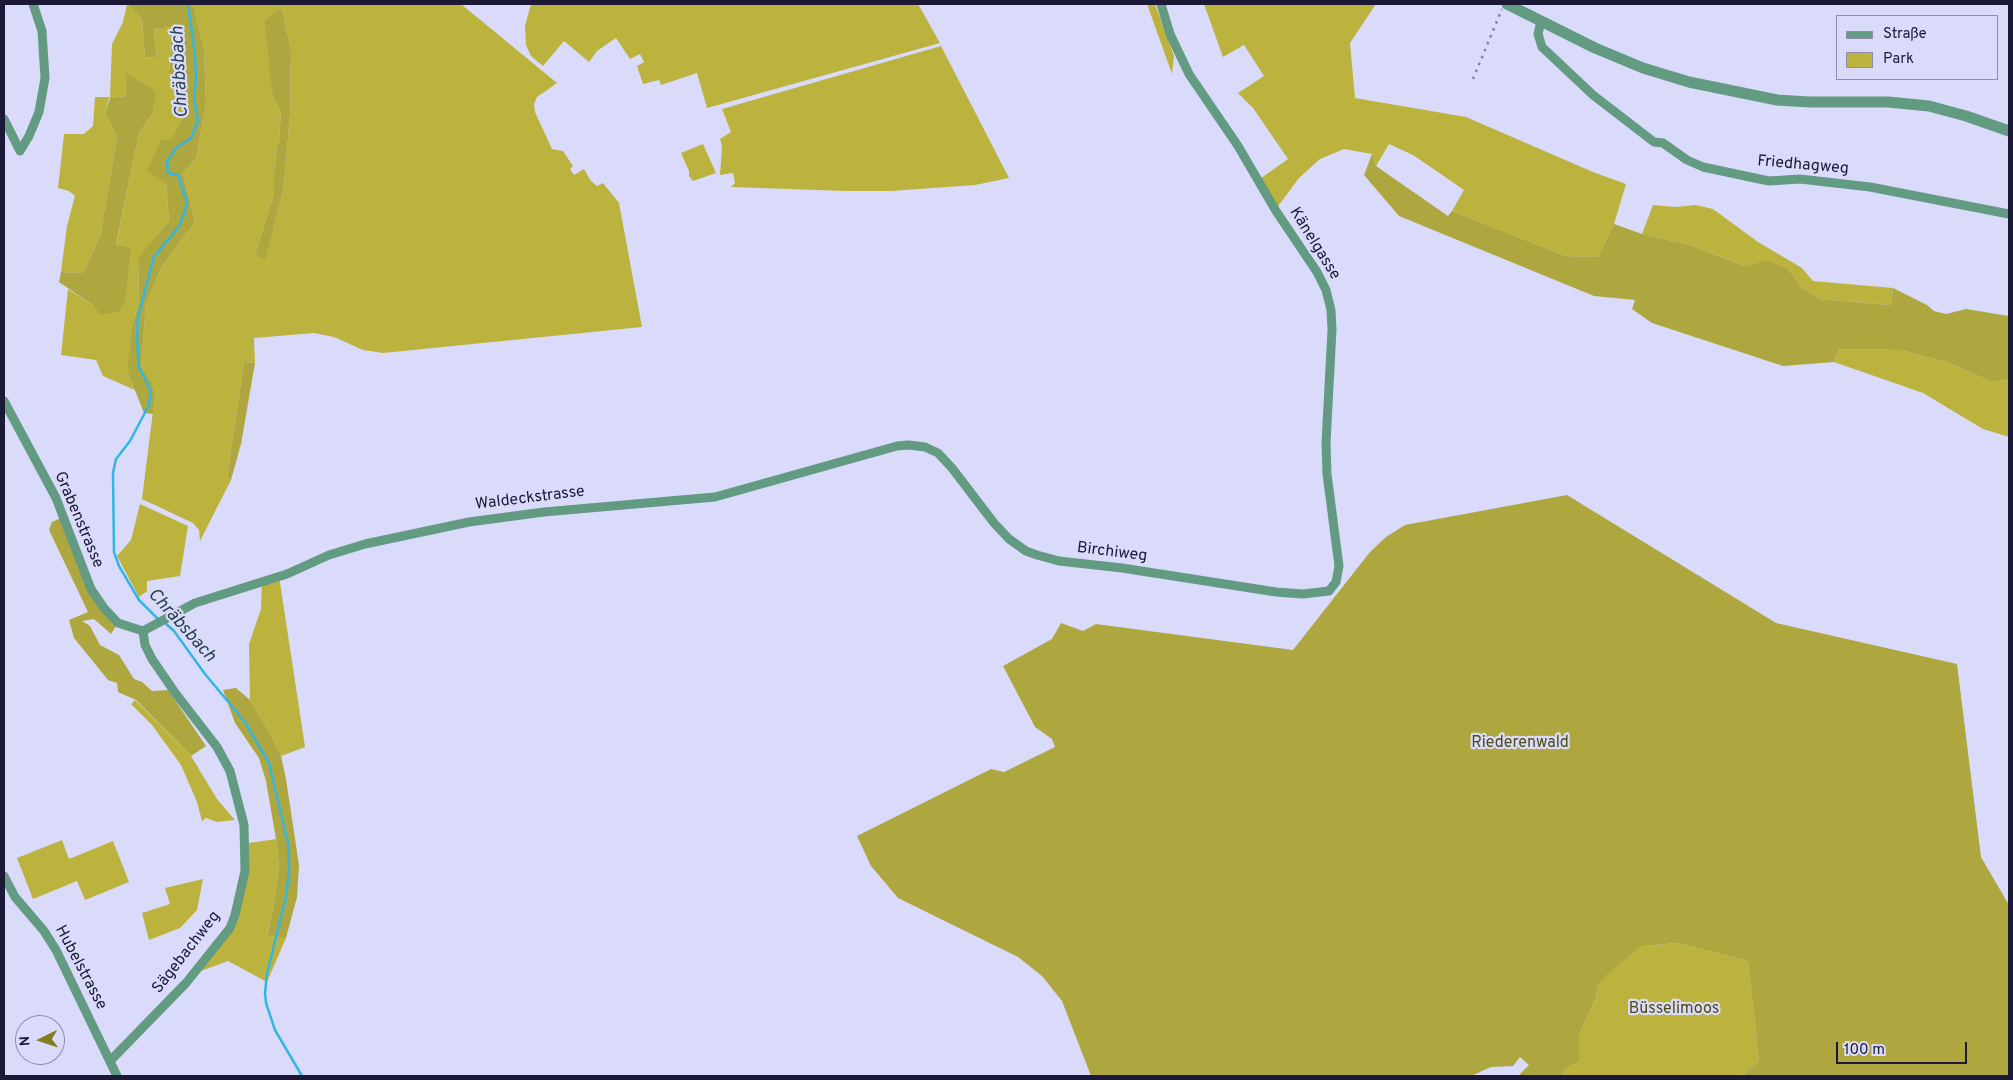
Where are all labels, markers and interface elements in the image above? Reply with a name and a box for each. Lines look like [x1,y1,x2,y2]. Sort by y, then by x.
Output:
legend [1836,15,1998,80]
water label: Chräbsbach [168,25,194,119]
text: Straße [1883,25,1927,44]
text: Park [1883,50,1914,69]
street label: Friedhagweg [1756,152,1850,180]
street label: Känelgasse [1284,204,1344,284]
street label: Grabenstrasse [49,469,107,571]
street label: Waldeckstrasse [474,483,586,515]
street label: Birchiweg [1076,539,1148,567]
water label: Chräbsbach [142,585,220,667]
park label: Riederenwald [1471,734,1569,754]
street label: Sägebachweg [149,908,225,998]
street label: Hubelstrasse [50,923,110,1013]
park label: Büsselimoos [1629,1000,1719,1020]
north arrow [15,1015,65,1065]
scale bar [1838,1032,1969,1064]
text: N [17,1035,34,1047]
text: 100 m [1844,1041,1885,1060]

